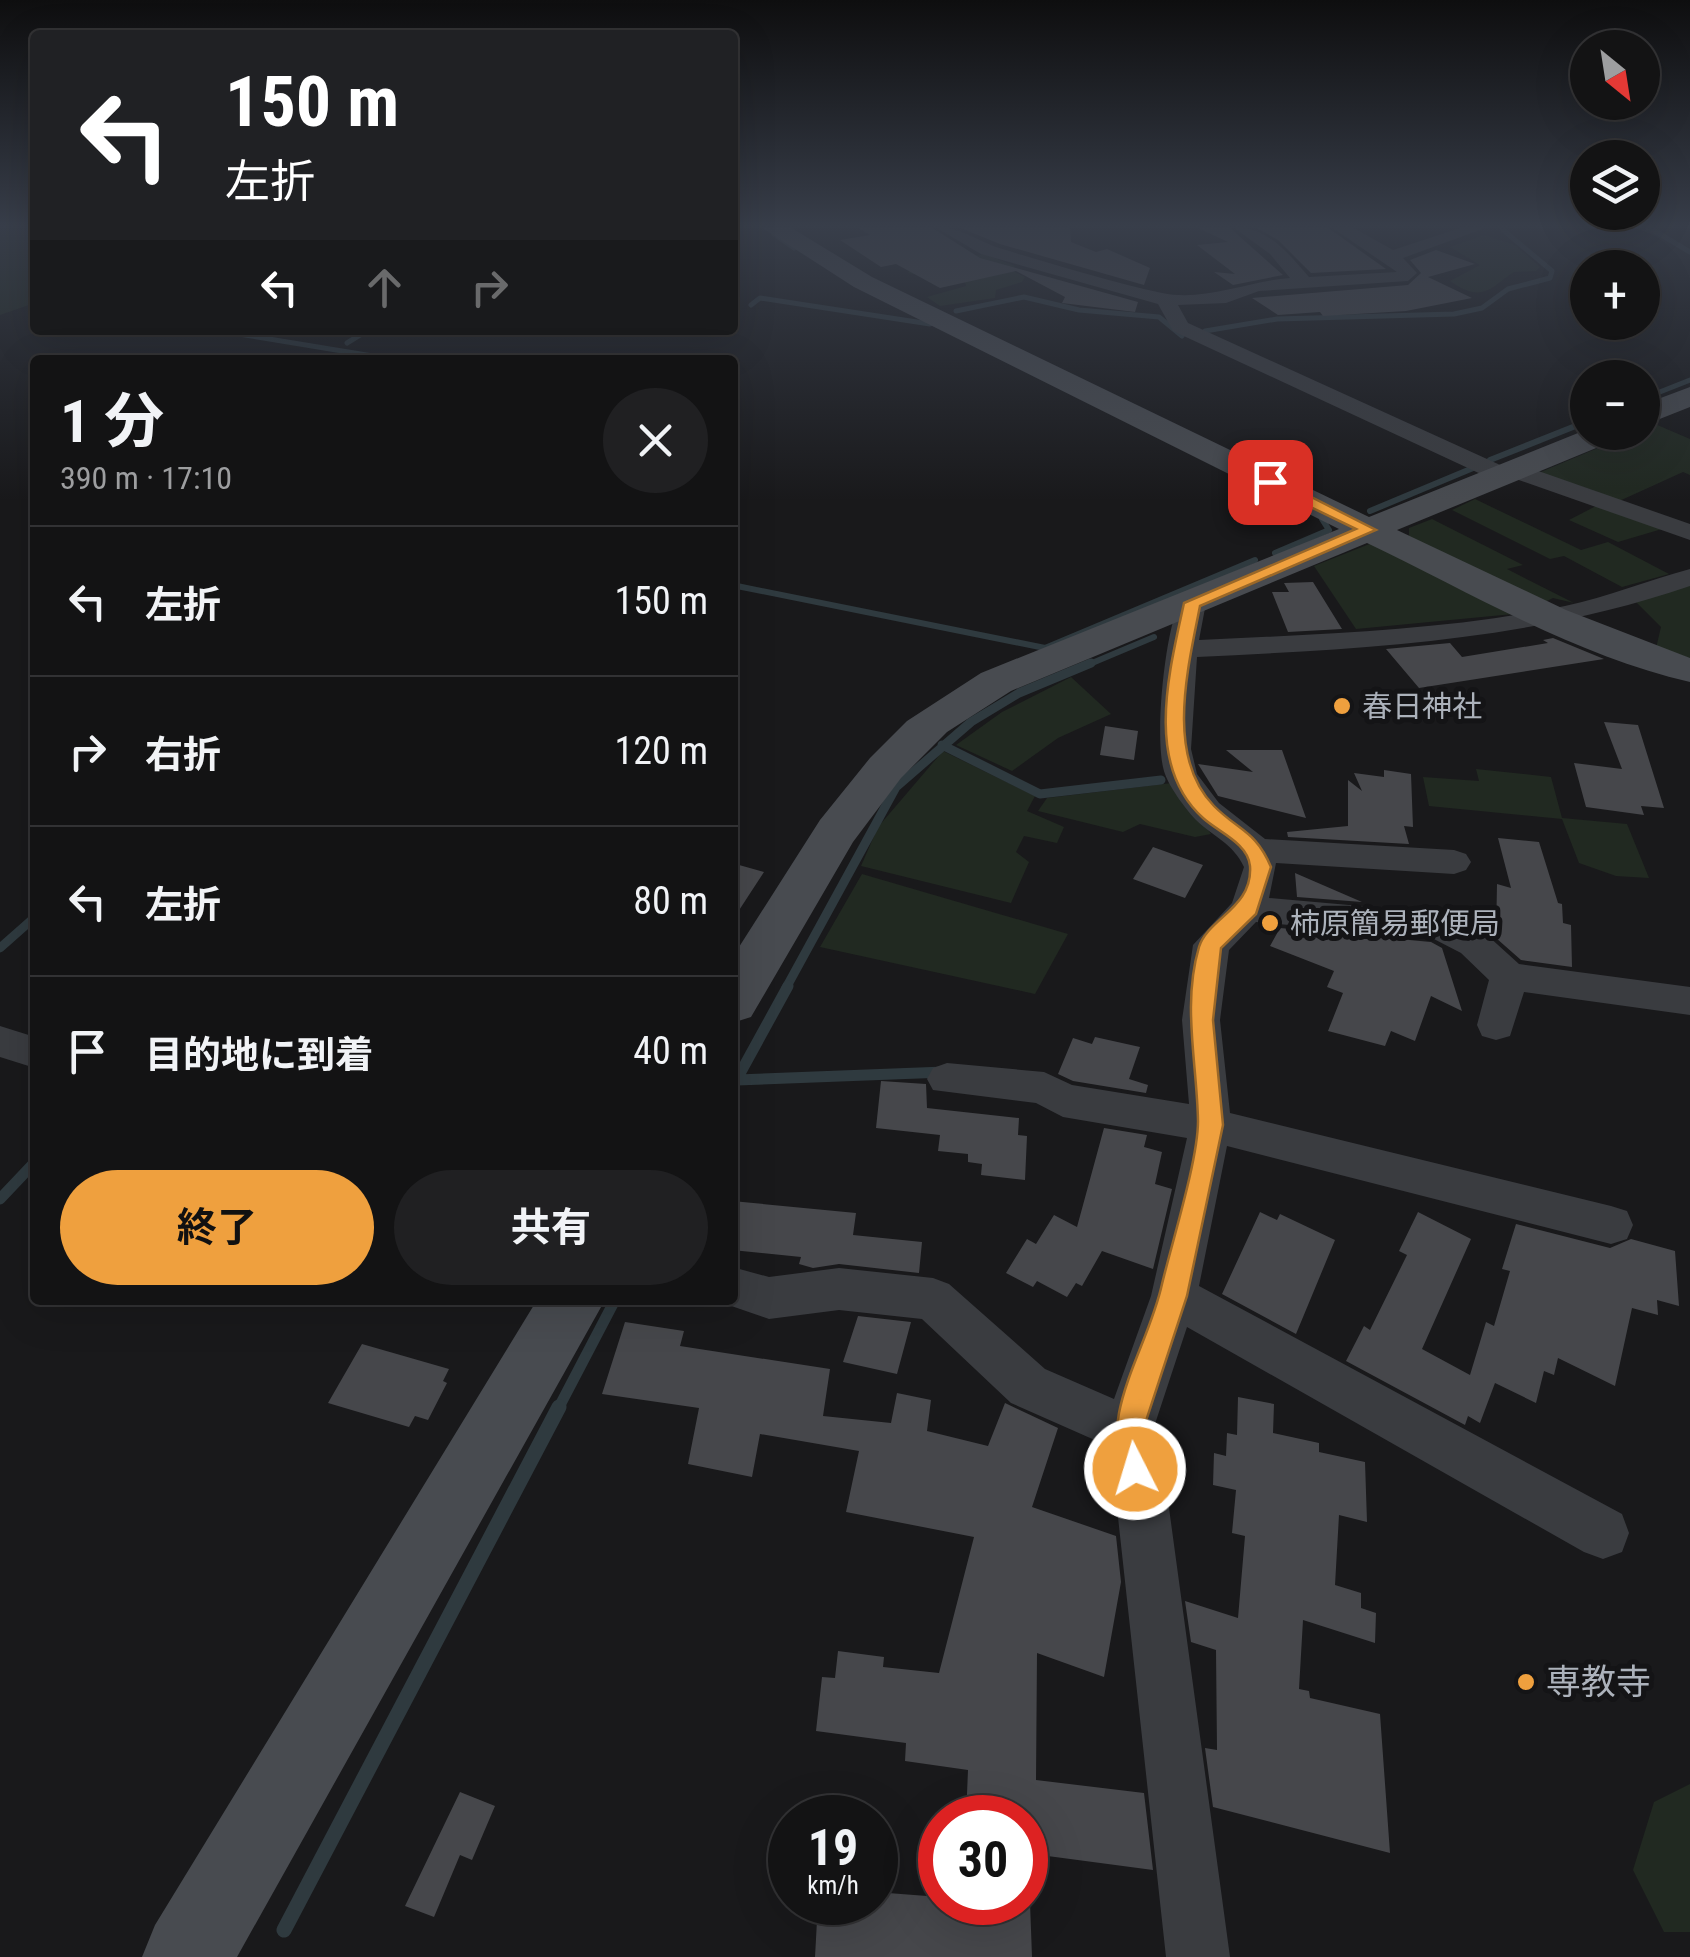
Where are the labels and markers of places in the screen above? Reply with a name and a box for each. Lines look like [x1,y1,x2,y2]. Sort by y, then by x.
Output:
pin [1228,440,1313,525]
place label: 春日神社 [1362,689,1482,724]
marker: 春日神社 [1331,695,1353,717]
place label: 柿原簡易郵便局 [1290,906,1500,941]
marker: 柿原簡易郵便局 [1259,912,1281,934]
place label: 専教寺 [1546,1662,1651,1703]
marker: 専教寺 [1515,1671,1537,1693]

